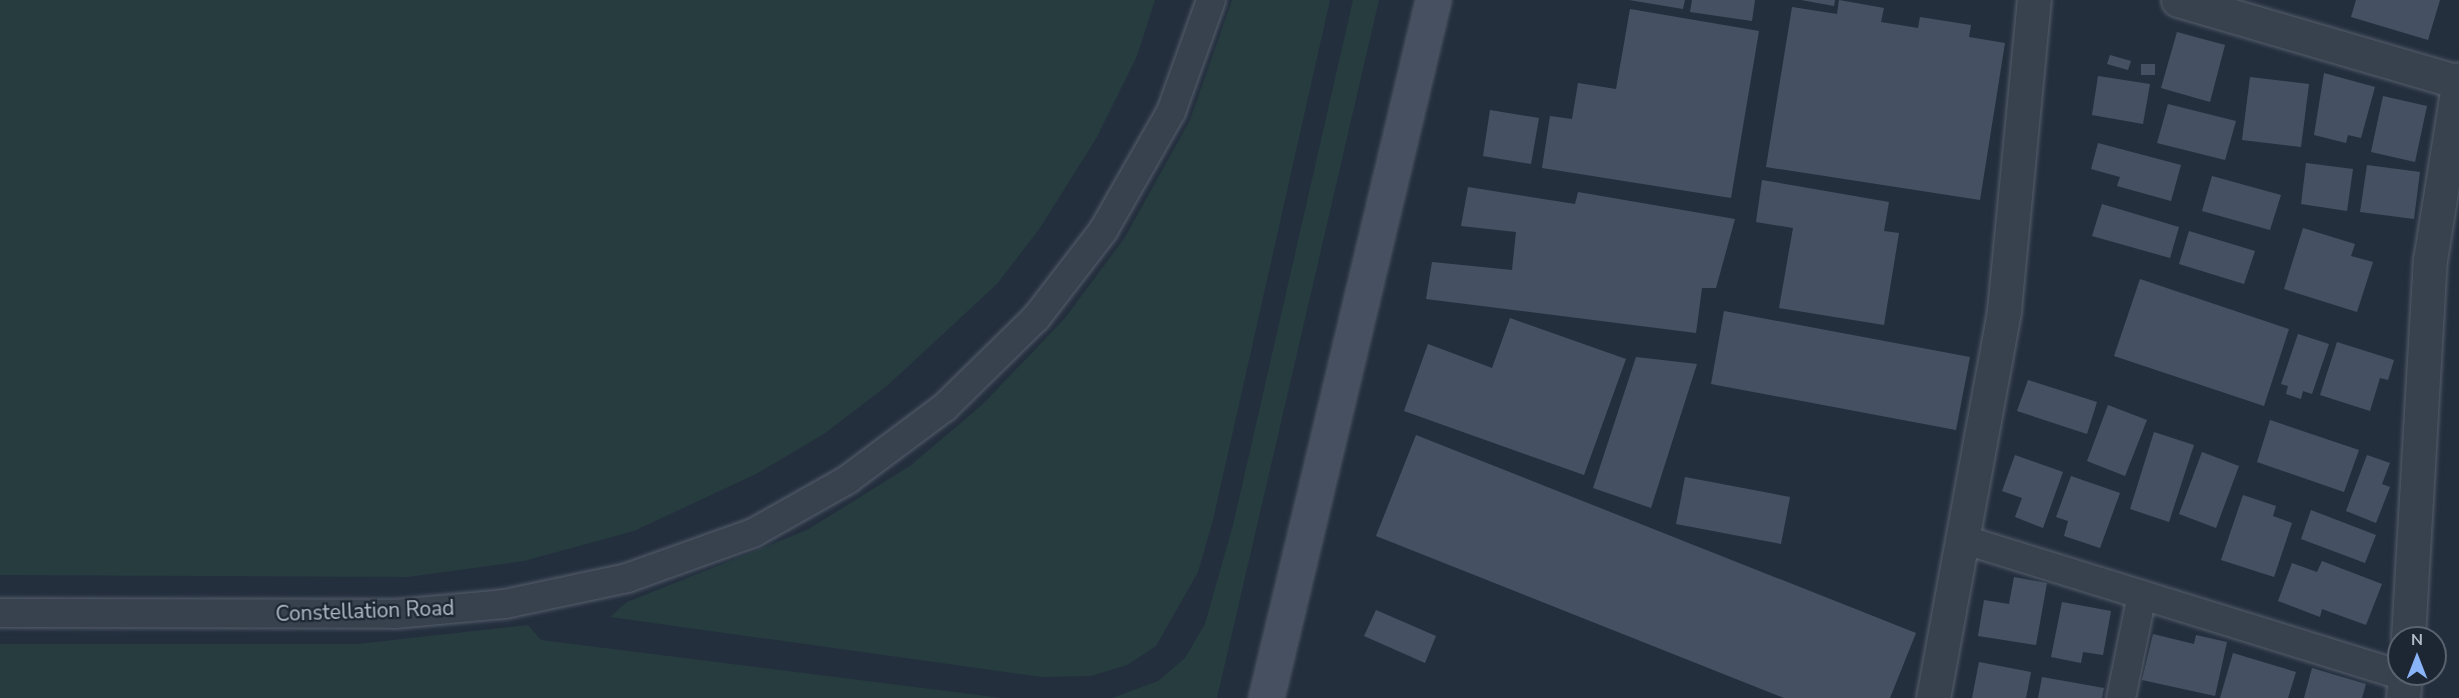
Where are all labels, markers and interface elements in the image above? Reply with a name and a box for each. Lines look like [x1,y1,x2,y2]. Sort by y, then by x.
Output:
street label: Constellation Road [275,595,455,627]
north arrow [2387,626,2447,686]
text: N [2411,629,2423,651]

